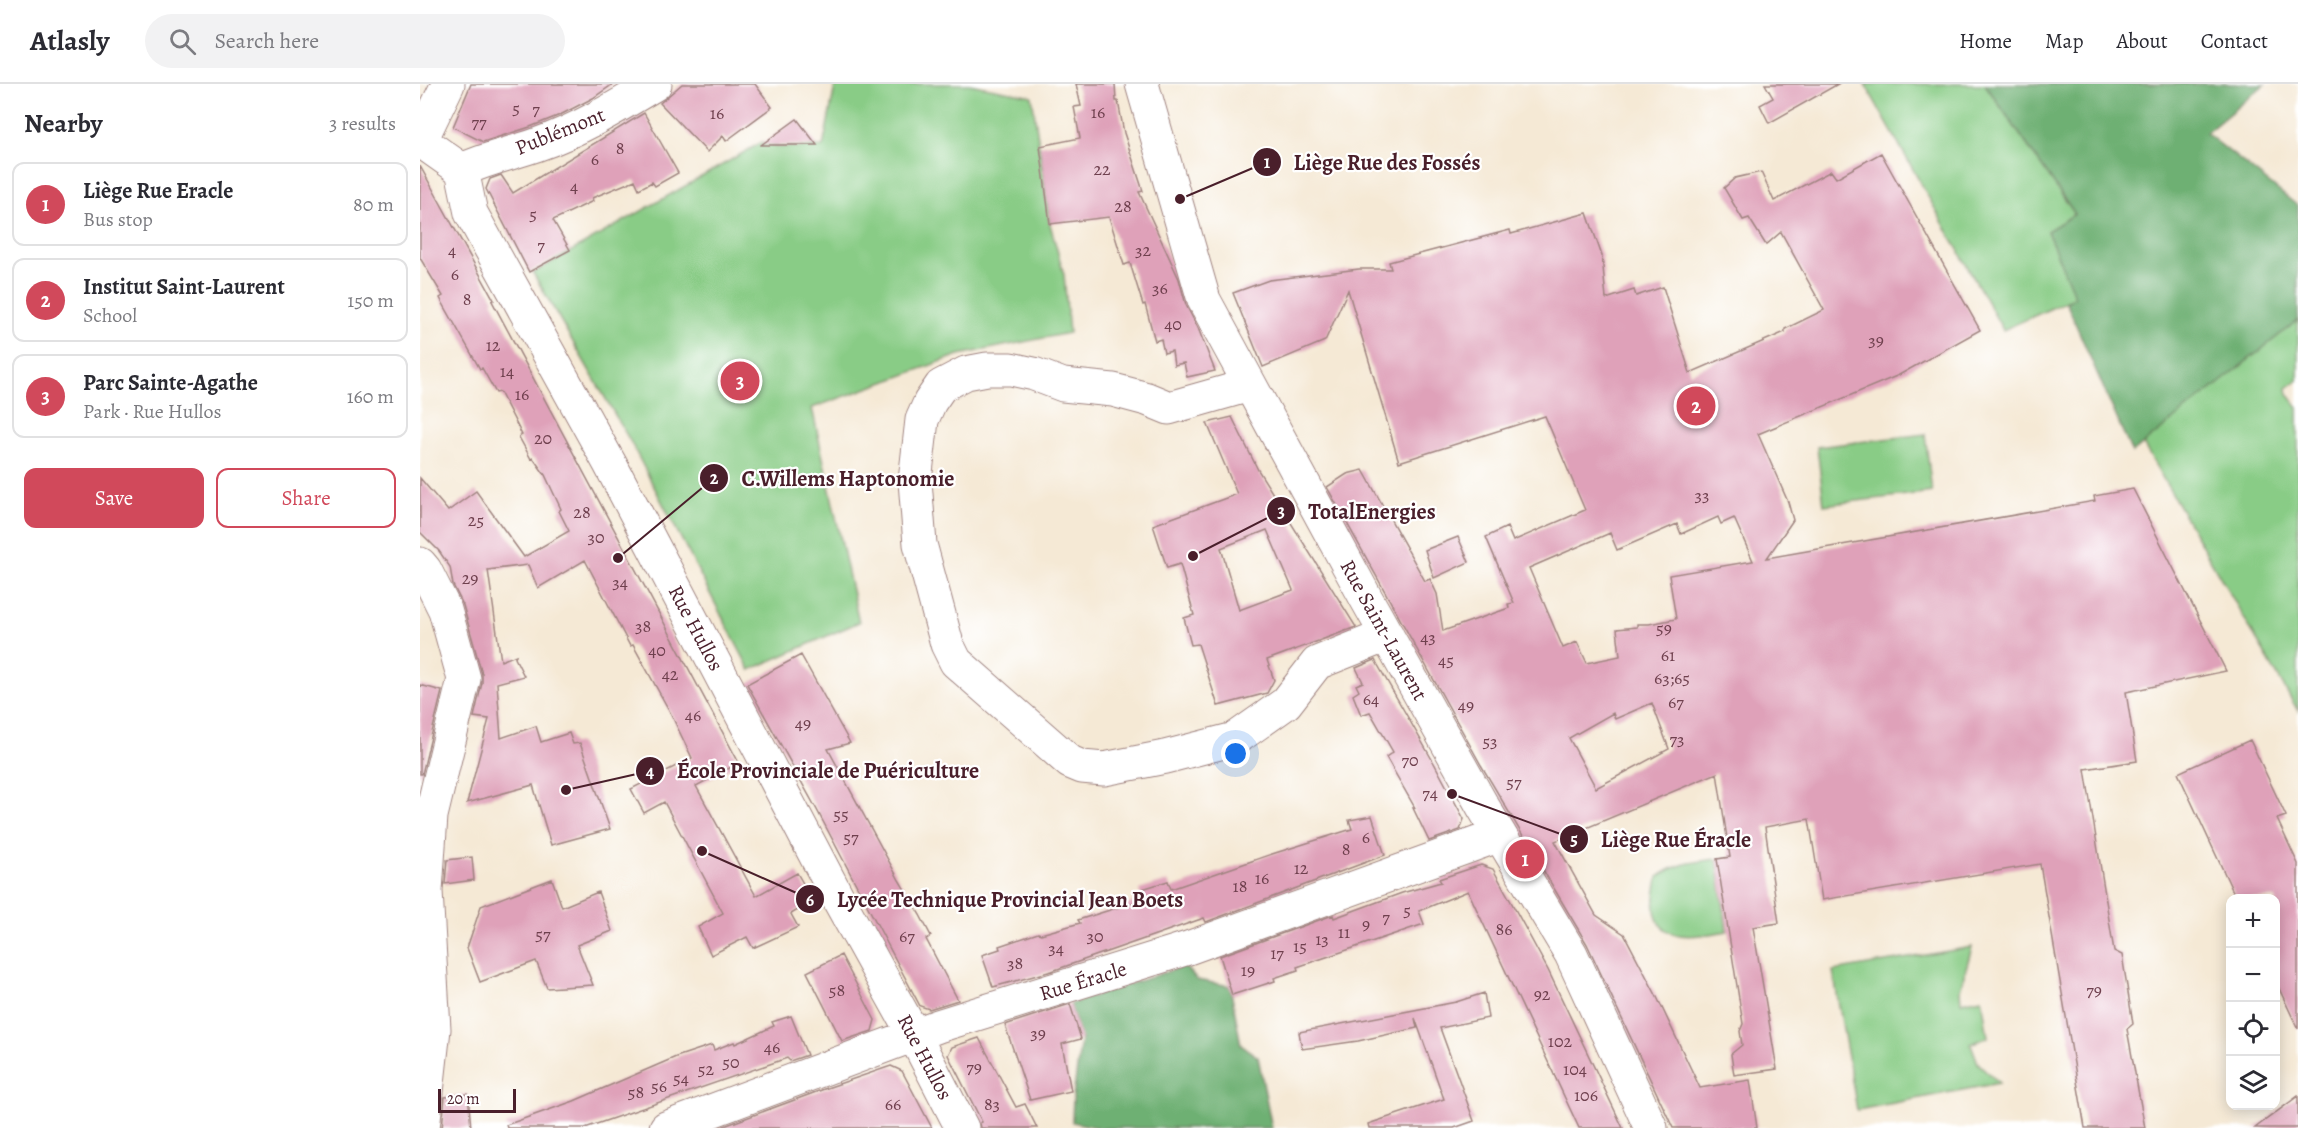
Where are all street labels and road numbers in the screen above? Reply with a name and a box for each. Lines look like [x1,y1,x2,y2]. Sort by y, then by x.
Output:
street label: Publémont [511,100,609,162]
street label: Rue Saint-Laurent [1334,555,1434,705]
street label: Rue Hullos [662,580,730,676]
street label: Rue Éracle [1036,954,1130,1008]
street label: Rue Hullos [891,1009,959,1105]

